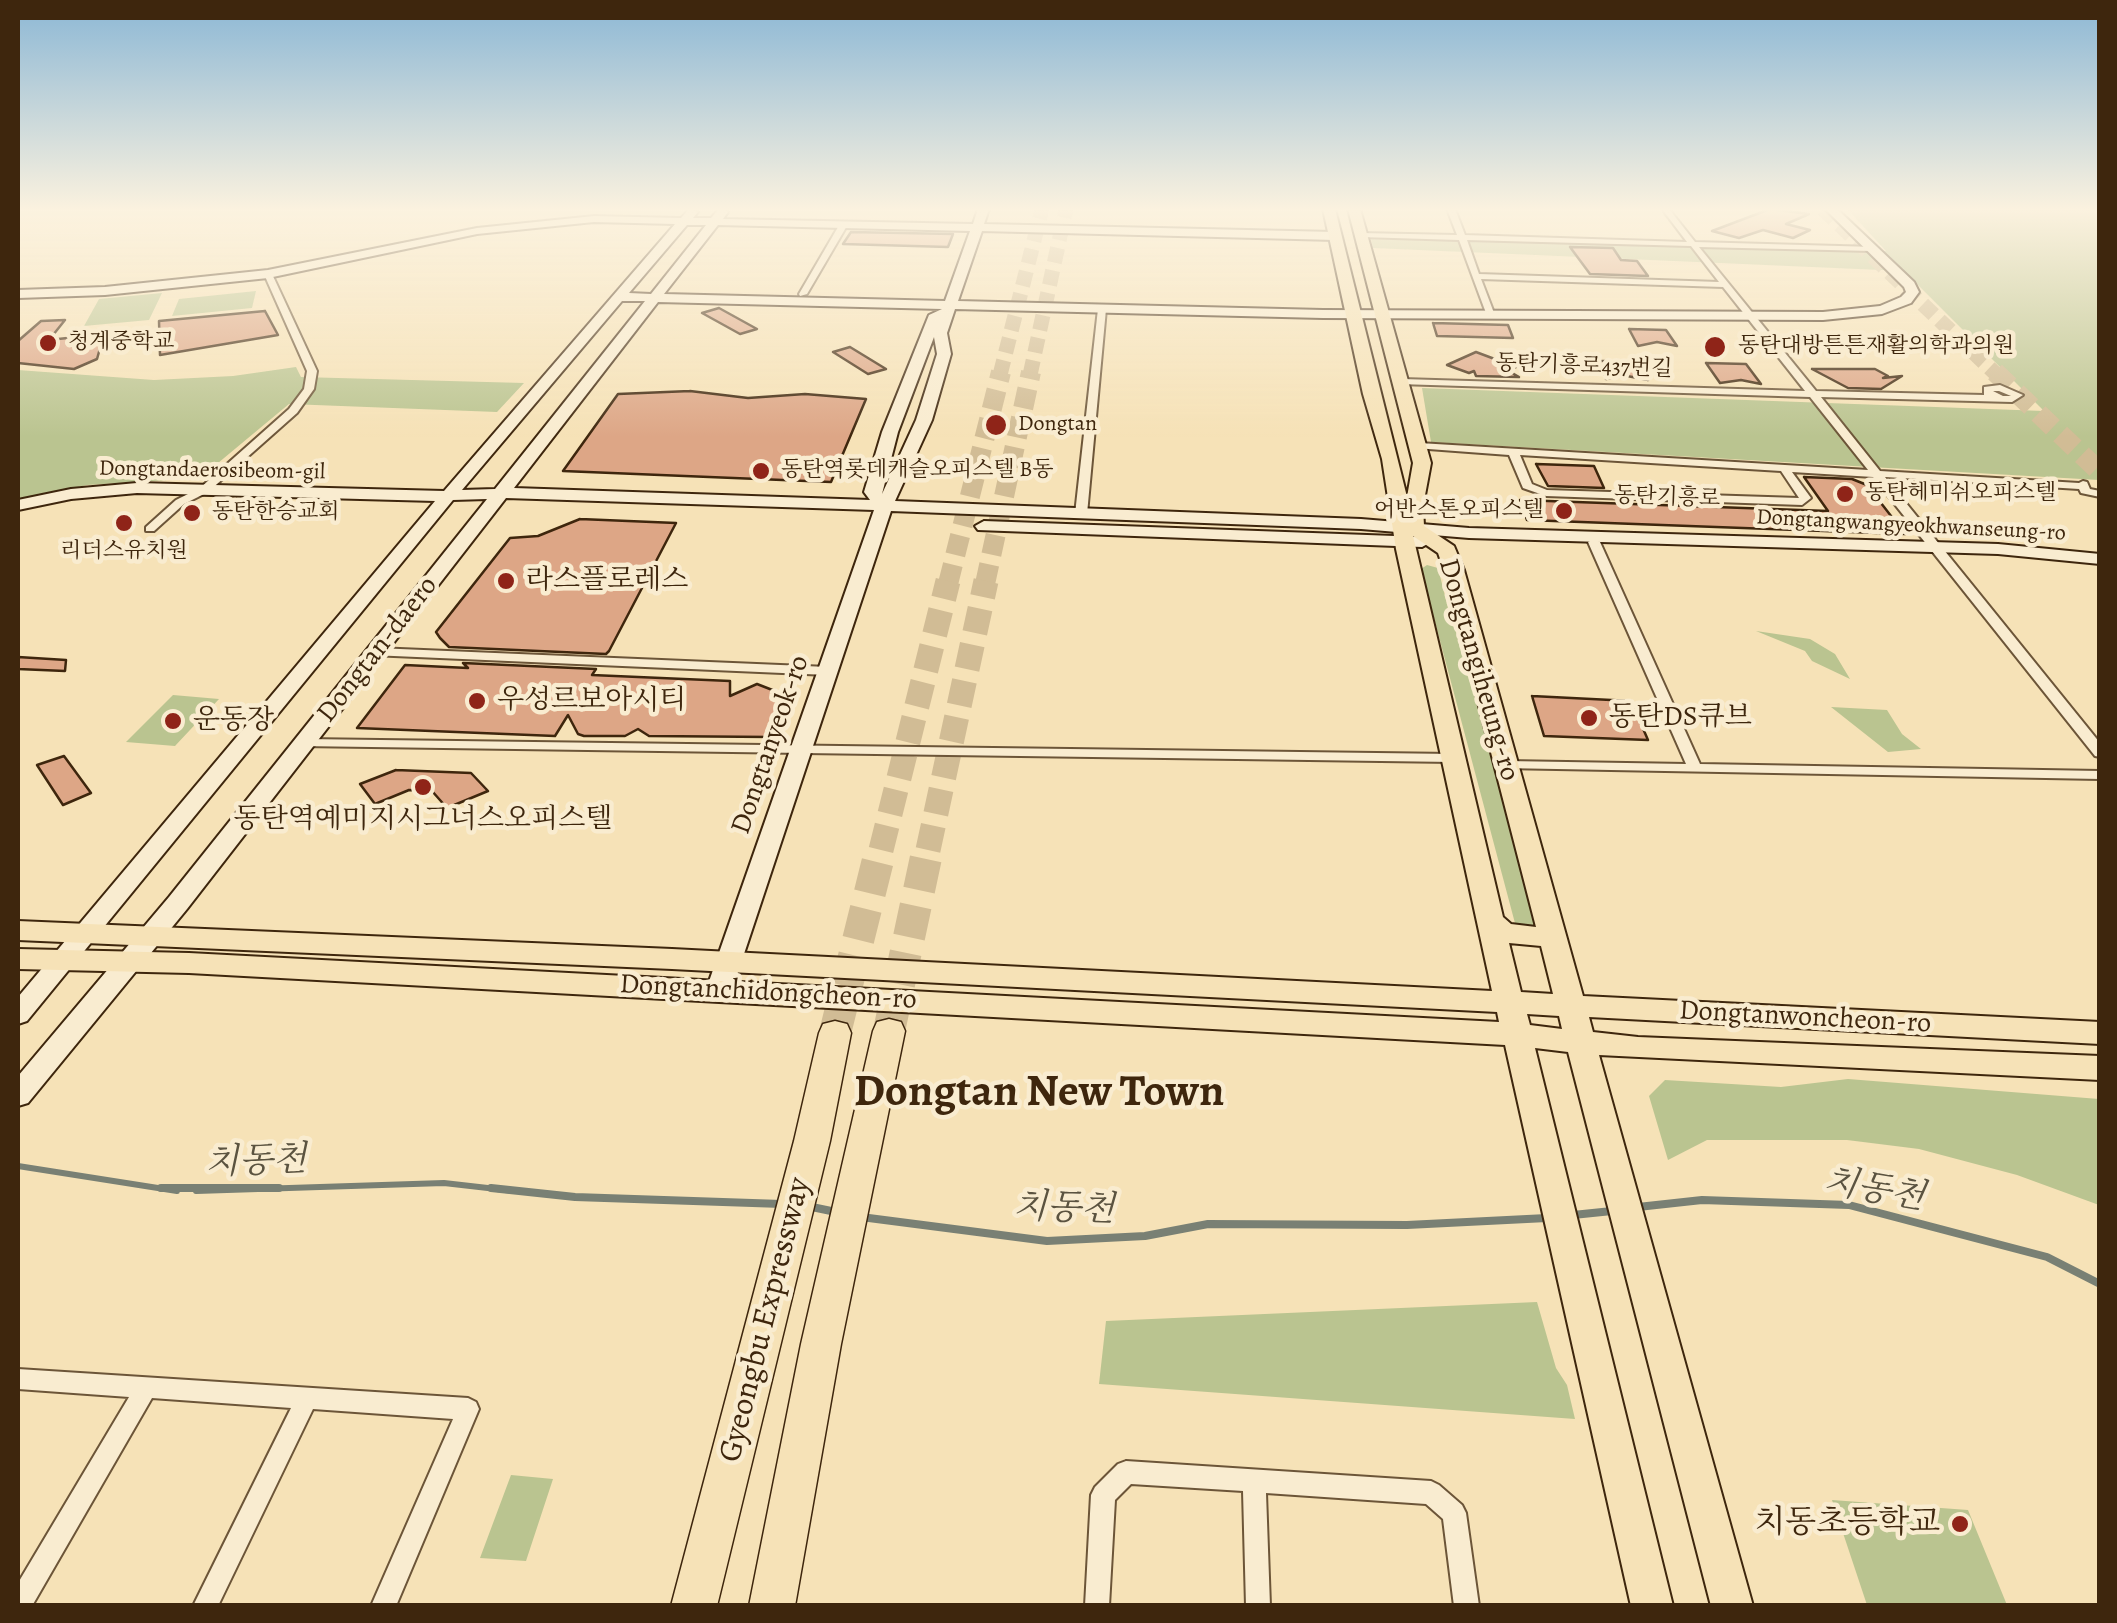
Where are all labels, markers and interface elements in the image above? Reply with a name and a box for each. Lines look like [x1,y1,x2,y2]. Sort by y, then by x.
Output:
place label: 청계중학교 [68,330,174,356]
marker: 청계중학교 [37,332,59,354]
marker: 동탄대방튼튼재활의학과의원 [1702,334,1728,360]
place label: 동탄대방튼튼재활의학과의원 [1738,334,2014,360]
street label: 동탄기흥로437번길 [1495,351,1673,383]
marker: Dongtan [983,412,1009,438]
place label: Dongtan [1018,412,1097,438]
street label: Dongtandaerosibeom-gil [99,456,325,486]
place label: 동탄역롯데캐슬오피스텔 B동 [781,458,1054,484]
marker: 동탄역롯데캐슬오피스텔 B동 [750,460,772,482]
place label: 동탄헤미쉬오피스텔 [1865,481,2056,507]
street label: 동탄기흥로 [1613,483,1721,513]
marker: 동탄헤미쉬오피스텔 [1834,483,1856,505]
place label: 어반스톤오피스텔 [1374,498,1544,524]
place label: 동탄한승교회 [212,500,340,526]
marker: 어반스톤오피스텔 [1553,500,1575,522]
marker: 동탄한승교회 [181,502,203,524]
street label: Dongtangwangyeokhwanseung-ro [1756,505,2066,547]
marker: 리더스유치원 [113,512,135,534]
place label: 리더스유치원 [60,539,188,565]
street label: Dongtangiheung-ro [1430,555,1526,785]
place label: 라스플로레스 [526,564,688,598]
street label: Dongtan-daero [310,570,446,730]
marker: 라스플로레스 [495,570,517,592]
street label: Dongtanyeok-ro [725,651,817,839]
place label: 우성르보아시티 [497,684,686,718]
marker: 우성르보아시티 [466,690,488,712]
place label: 동탄DS큐브 [1609,701,1752,735]
place label: 운동장 [193,704,274,738]
marker: 동탄DS큐브 [1578,707,1600,729]
marker: 운동장 [162,710,184,732]
marker: 동탄역예미지시그너스오피스텔 [412,776,434,798]
place label: 동탄역예미지시그너스오피스텔 [234,803,612,837]
street label: Dongtanchidongcheon-ro [619,968,917,1018]
street label: Dongtanwoncheon-ro [1678,995,1932,1041]
district label: Dongtan New Town [854,1067,1224,1121]
water label: 치동천 [205,1140,307,1186]
water label: 치동천 [1820,1162,1928,1220]
street label: Gyeongbu Expressway [712,1174,820,1466]
water label: 치동천 [1013,1187,1115,1233]
place label: 치동초등학교 [1755,1505,1940,1543]
marker: 치동초등학교 [1949,1513,1971,1535]

